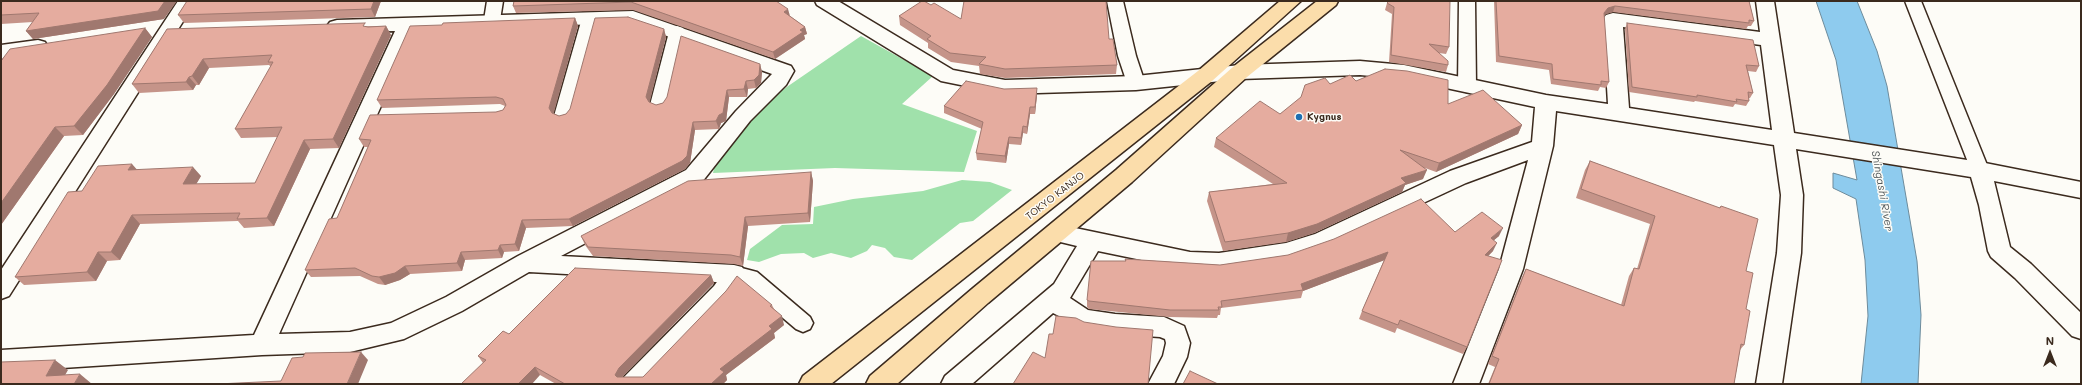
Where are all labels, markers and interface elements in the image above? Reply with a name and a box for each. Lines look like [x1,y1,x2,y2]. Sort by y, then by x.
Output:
place label: Kygnus [1307,111,1341,123]
marker: Kygnus [1294,112,1304,122]
water label: Shingashi River [1868,149,1896,233]
street label: TOKYO KANJO [1023,169,1087,223]
north arrow [2030,333,2070,373]
text: N [2046,333,2054,348]

